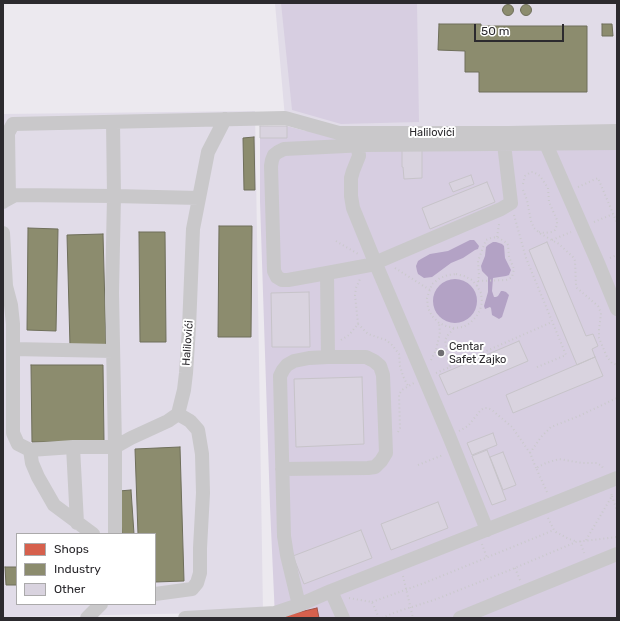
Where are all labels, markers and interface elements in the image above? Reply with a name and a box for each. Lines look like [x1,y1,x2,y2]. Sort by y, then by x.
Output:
scale bar [476,16,566,42]
text: 50 m [481,24,509,38]
street label: Halilovići [409,126,455,140]
street label: Halilovići [180,320,196,366]
place label: Centar Safet Zajko [449,340,506,366]
marker: Centar Safet Zajko [436,348,446,358]
legend [16,533,156,605]
text: Shops [54,542,89,556]
text: Industry [54,562,101,576]
text: Other [54,582,85,596]

